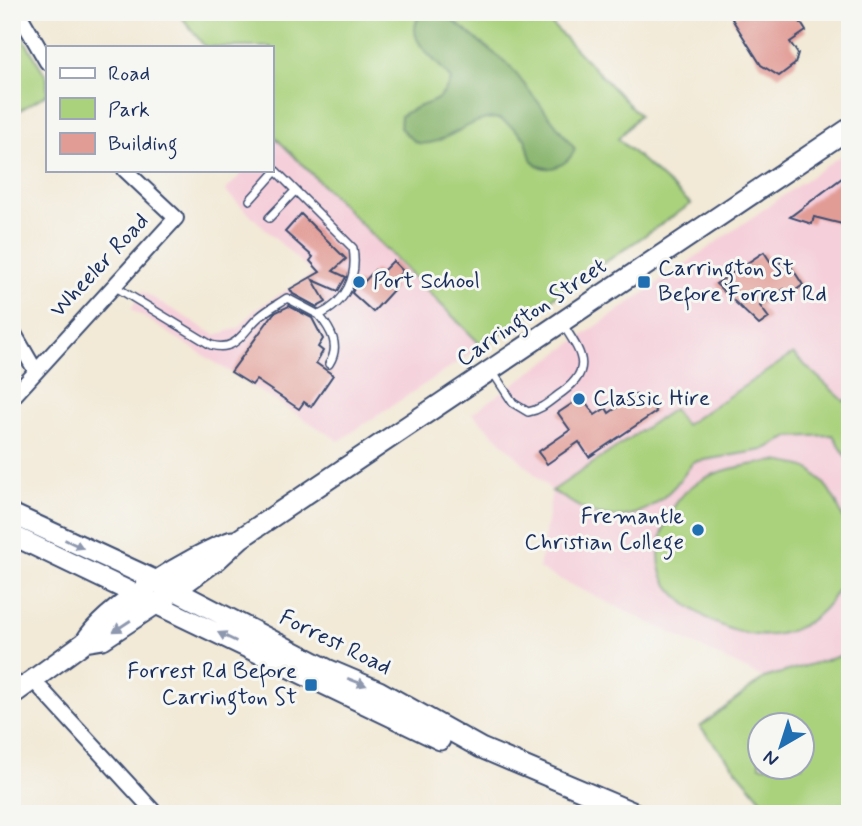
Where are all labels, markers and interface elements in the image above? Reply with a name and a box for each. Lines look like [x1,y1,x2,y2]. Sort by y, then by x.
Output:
legend [46,46,273,172]
text: Road [108,60,150,88]
text: Park [108,96,150,124]
text: Building [108,130,178,160]
street label: Wheeler Road [44,207,156,325]
street label: Carrington Street [451,252,614,376]
place label: Carrington St Before Forrest Rd [658,254,827,311]
place label: Port School [373,267,480,297]
marker: Port School [351,274,367,290]
marker: Carrington St Before Forrest Rd [636,274,652,290]
place label: Classic Hire [593,384,710,414]
marker: Classic Hire [571,391,587,407]
place label: Fremantle Christian College [524,502,684,560]
marker: Fremantle Christian College [690,522,706,538]
one-way arrow [64,538,84,549]
street label: Forrest Road [274,603,396,683]
one-way arrow [112,620,132,633]
one-way arrow [217,631,237,643]
place label: Forrest Rd Before Carrington St [127,657,297,715]
one-way arrow [347,676,368,687]
marker: Forrest Rd Before Carrington St [303,677,319,693]
north arrow [746,710,816,780]
text: N [758,744,784,772]

